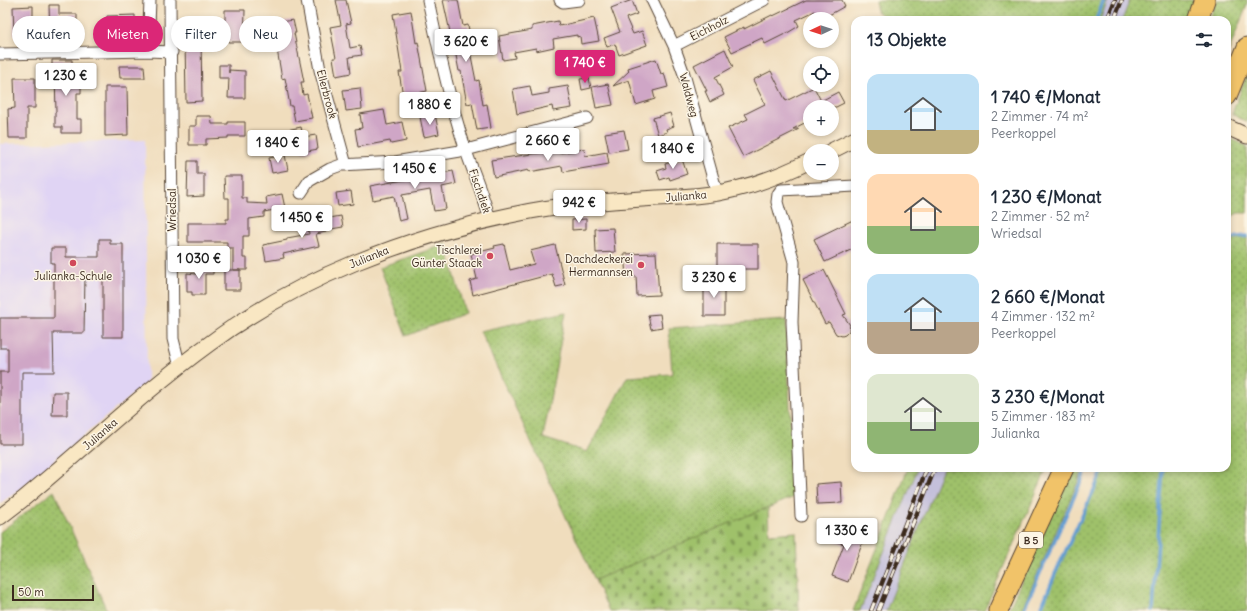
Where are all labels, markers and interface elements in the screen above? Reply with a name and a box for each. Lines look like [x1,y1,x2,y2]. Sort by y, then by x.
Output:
street label: Eichholz [687,12,731,44]
north arrow [803,12,839,48]
map controls [803,12,839,180]
chip: Kaufen [12,16,85,52]
chip: Mieten [93,16,163,52]
chip: Filter [171,16,231,52]
chip: Neu [239,16,292,52]
pin: 3 620 € [429,29,503,63]
text: 13 Objekte [867,29,946,51]
icon: filters [1193,29,1215,51]
text: 3 620 € [443,33,489,50]
pin: 1 740 € [548,50,622,84]
text: 1 740 € [564,54,606,71]
button: locate [803,56,839,92]
pin: 1 230 € [29,63,103,97]
text: 1 230 € [45,67,87,84]
street label: Ellerbrook [314,68,340,120]
street label: Waldweg [676,71,702,119]
text: 1 740 €/Monat [991,86,1100,108]
icon: home [899,90,947,138]
pin: 1 880 € [393,92,467,126]
text: 1 880 € [408,96,452,113]
button: + [803,100,839,136]
text: 2 Zimmer · 74 m² [991,108,1089,125]
text: Peerkoppel [991,125,1056,142]
pin: 2 660 € [511,128,585,162]
pin: 1 840 € [241,130,315,164]
text: 2 660 € [525,132,571,149]
text: 1 840 € [256,134,300,151]
pin: 1 840 € [636,136,710,170]
text: 1 840 € [651,140,695,157]
button: − [803,144,839,180]
pin: 1 450 € [378,156,452,190]
text: 1 450 € [393,160,437,177]
street label: Fischdiek [466,167,494,215]
text: 1 230 €/Monat [991,186,1102,208]
street label: Julianka [665,187,707,205]
street label: Wriedsal [165,189,179,231]
pin: 942 € [551,190,607,224]
icon: home [899,190,947,238]
text: 942 € [562,194,596,211]
pin: 1 450 € [265,205,339,239]
text: 2 Zimmer · 52 m² [991,208,1090,225]
text: 1 450 € [280,209,324,226]
text: Wriedsal [991,225,1042,242]
street label: Julianka [347,243,391,271]
place label: Tischlerei Günter Staack [411,243,482,270]
pin: 1 030 € [162,246,236,280]
text: 1 030 € [177,250,221,267]
marker: Tischlerei Günter Staack [485,251,495,261]
place label: Dachdeckerei Hermannsen [565,252,633,279]
marker: Julianka-Schule [68,258,78,268]
marker: Dachdeckerei Hermannsen [636,260,646,270]
pin: 3 230 € [677,265,751,299]
place label: Julianka-Schule [34,269,112,283]
text: 3 230 € [692,269,737,286]
text: 2 660 €/Monat [991,286,1105,308]
icon: home [899,290,947,338]
text: 4 Zimmer · 132 m² [991,308,1095,325]
text: Peerkoppel [991,325,1056,342]
text: 3 230 €/Monat [991,386,1105,408]
icon: home [899,390,947,438]
text: 5 Zimmer · 183 m² [991,408,1095,425]
street label: Julianka [80,415,120,453]
text: Julianka [991,425,1040,442]
pin: 1 330 € [810,518,884,552]
text: 1 330 € [825,522,869,539]
road number: B 5 [1019,532,1043,548]
scale bar [12,583,94,602]
text: 50 m [18,585,44,599]

